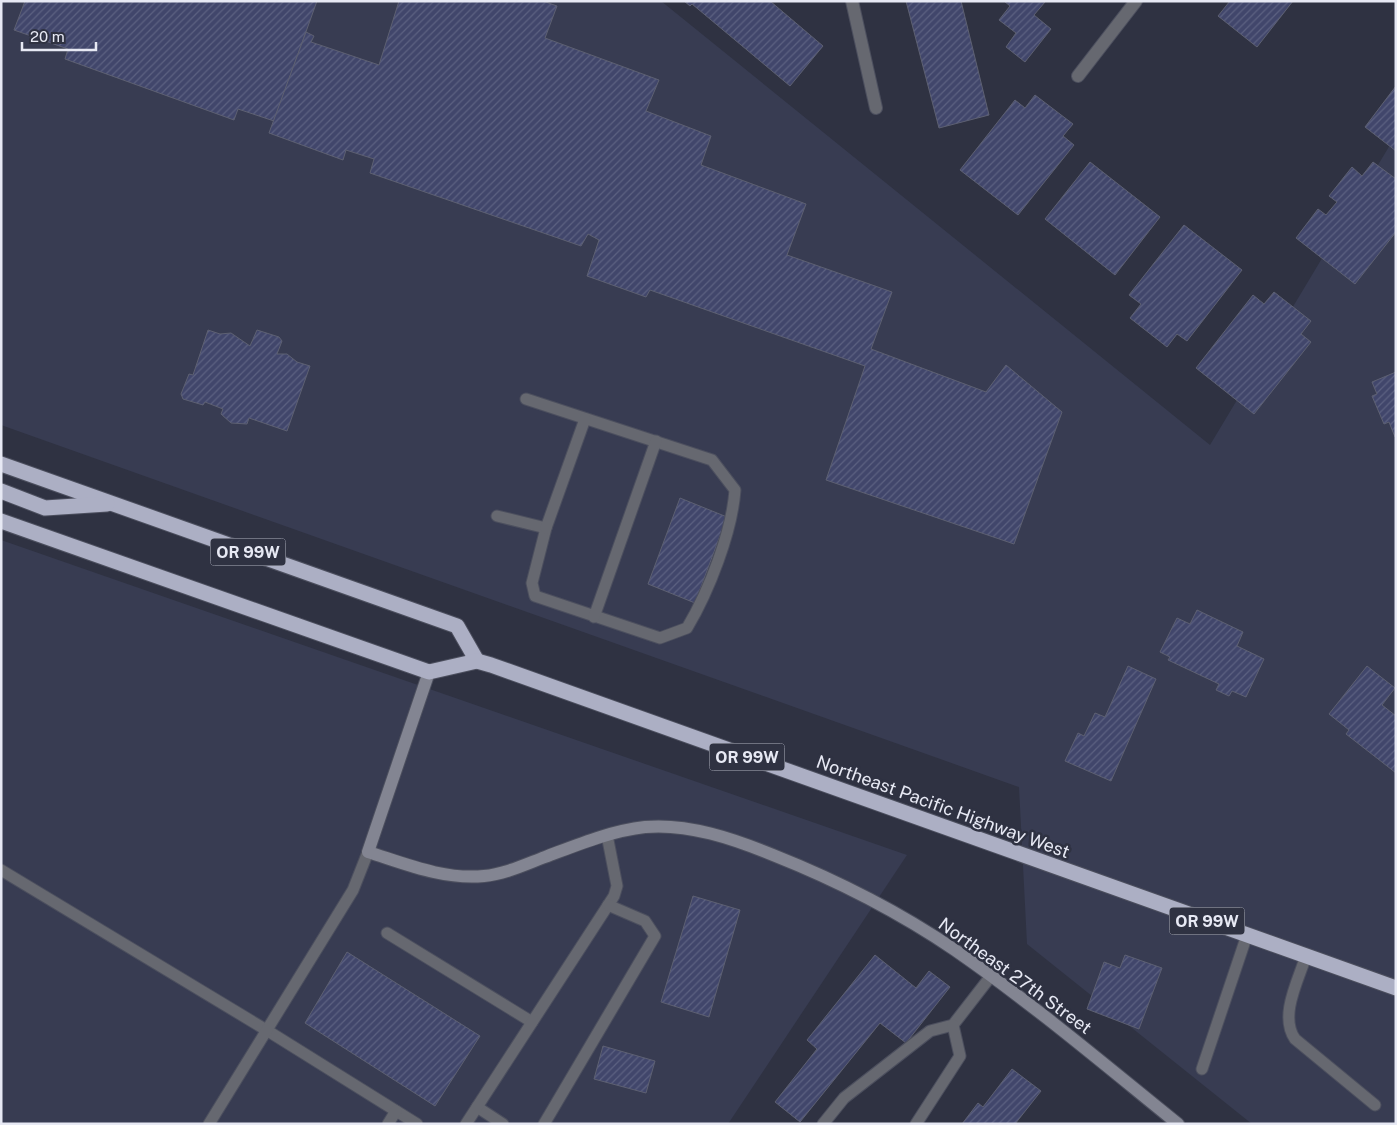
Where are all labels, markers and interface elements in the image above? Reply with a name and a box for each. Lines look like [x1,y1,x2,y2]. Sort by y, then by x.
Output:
scale bar [22,20,96,52]
text: 20 m [30,28,65,45]
road number: OR 99W [210,538,286,566]
road number: OR 99W [710,744,784,770]
street label: Northeast Pacific Highway West [814,751,1073,862]
road number: OR 99W [1170,908,1244,934]
street label: Northeast 27th Street [935,913,1096,1038]

